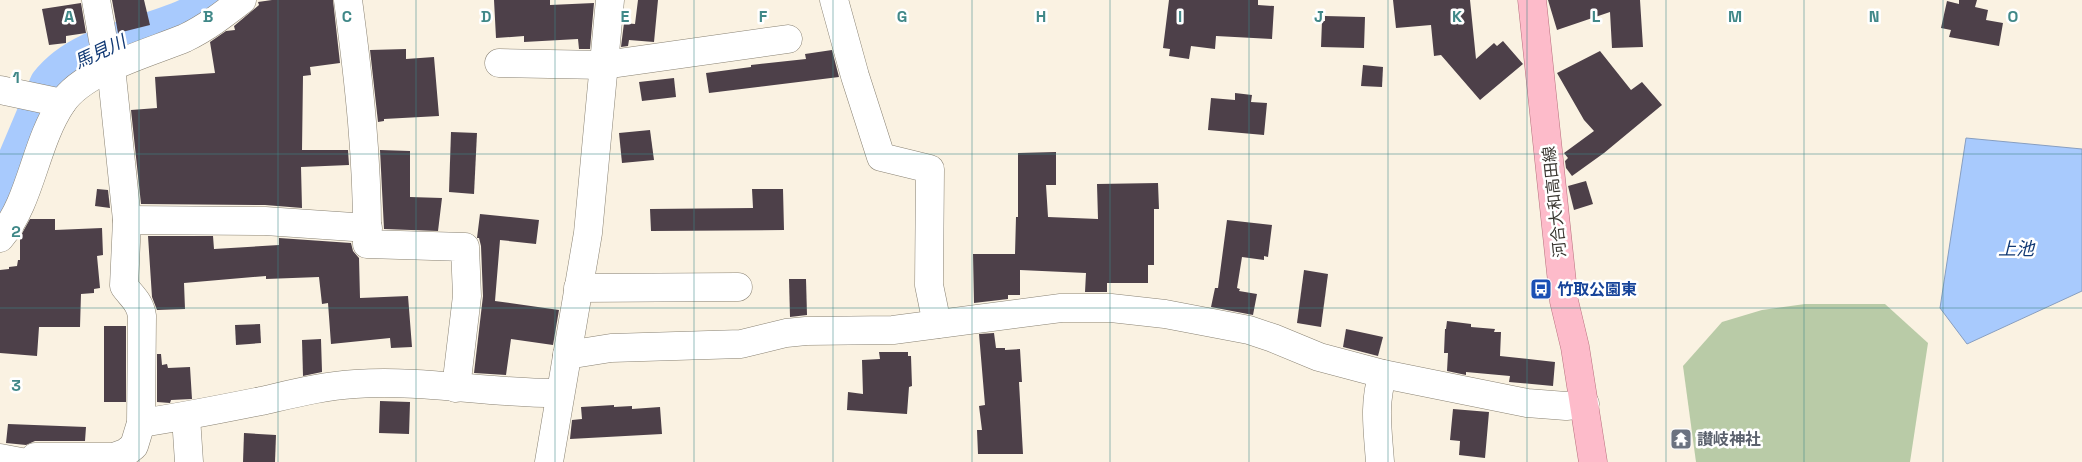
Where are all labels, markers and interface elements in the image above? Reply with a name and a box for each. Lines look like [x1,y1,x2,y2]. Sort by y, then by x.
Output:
text: A [64,6,74,27]
text: B [203,6,213,27]
text: C [342,6,352,27]
text: D [481,6,491,27]
text: E [621,6,630,27]
text: F [759,6,768,27]
text: G [897,6,907,27]
text: H [1036,6,1046,27]
text: I [1178,6,1182,27]
text: J [1314,6,1324,27]
text: K [1452,6,1462,27]
text: L [1592,6,1601,27]
text: M [1728,6,1742,27]
text: N [1869,6,1879,27]
text: O [2008,6,2019,27]
water label: 馬見川 [70,29,131,73]
text: 1 [12,67,20,88]
street label: 河合大和高田線 [1538,145,1571,259]
text: 2 [11,221,21,242]
water label: 上池 [1998,237,2036,260]
bus stop icon: 竹取公園東 [1529,277,1553,301]
place label: 竹取公園東 [1557,279,1637,300]
text: 3 [11,375,21,396]
temple icon: 讃岐神社 [1669,427,1693,451]
place label: 讃岐神社 [1697,429,1761,450]

